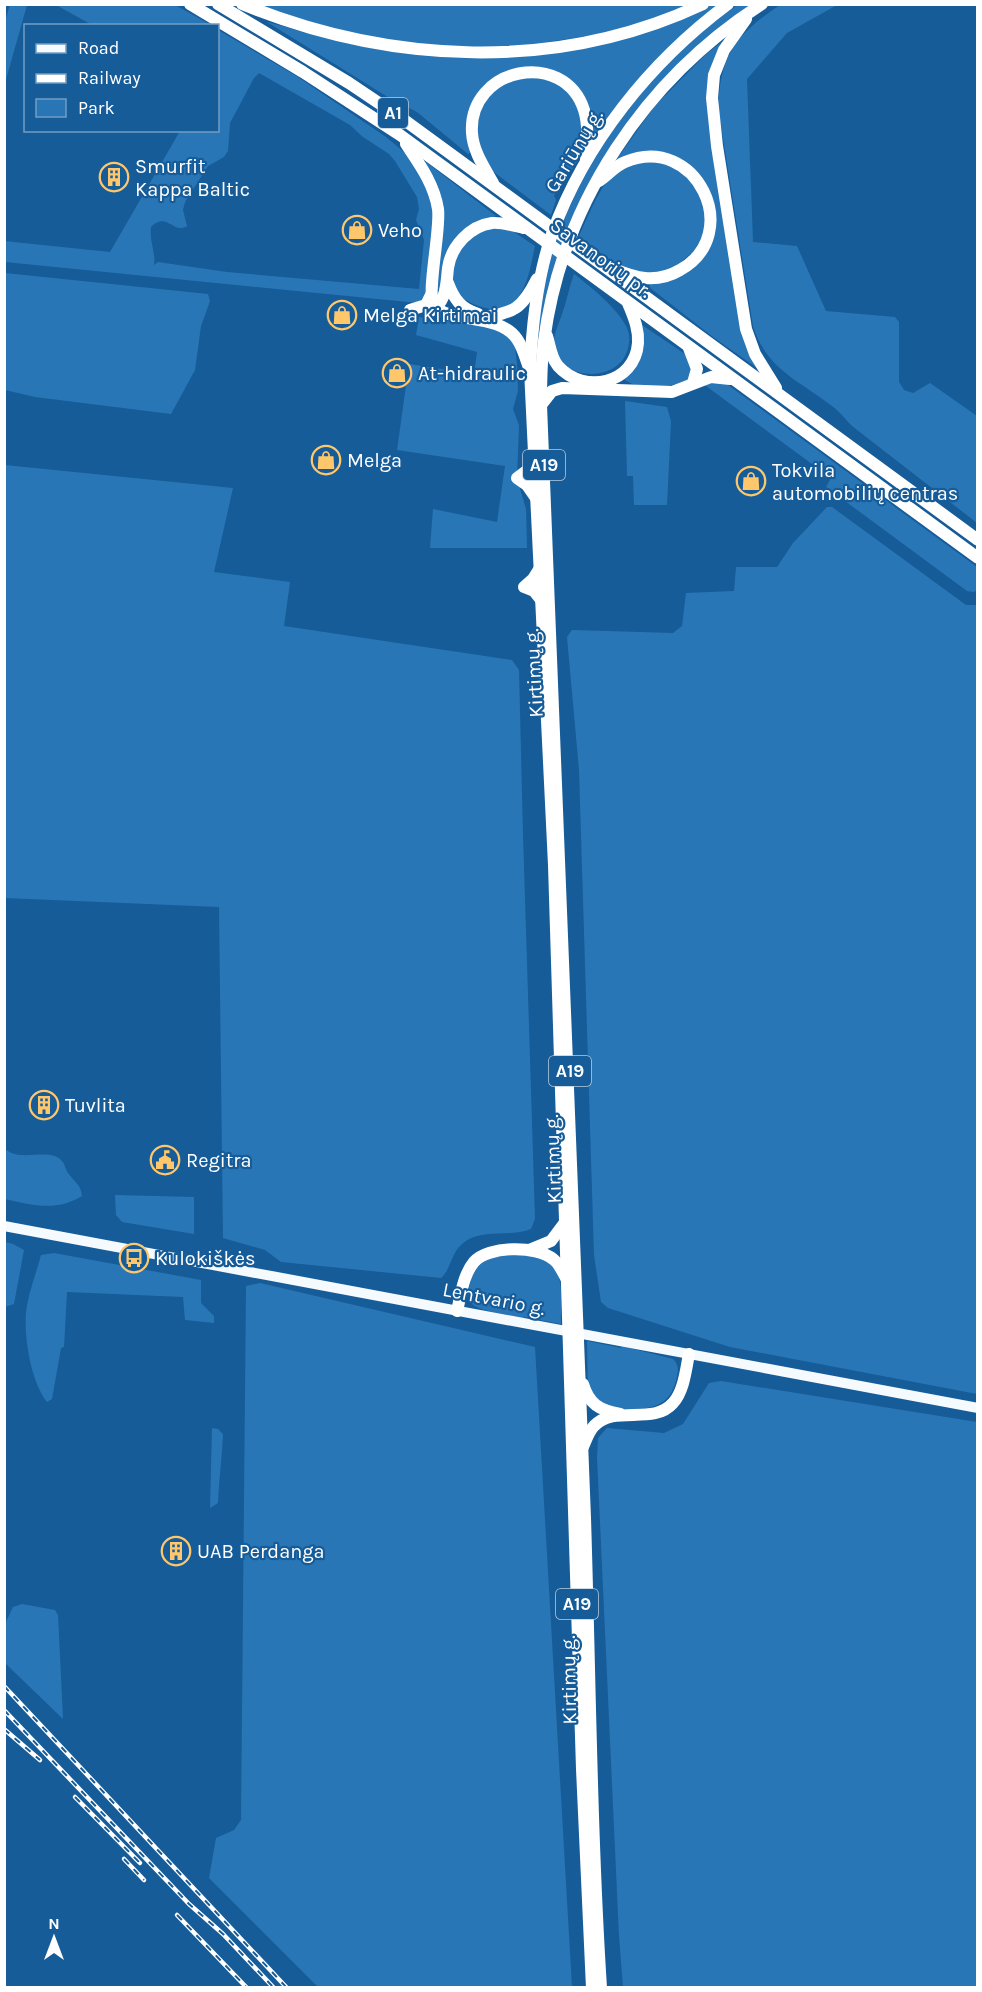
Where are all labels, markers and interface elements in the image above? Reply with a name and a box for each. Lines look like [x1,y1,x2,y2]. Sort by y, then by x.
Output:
legend [24,24,219,132]
text: Road [78,37,119,59]
text: Railway [78,67,141,89]
text: Park [78,97,115,119]
road number: A1 [378,98,408,128]
street label: Gariūnų g. [540,105,608,197]
place label: Smurfit Kappa Baltic [135,155,250,201]
building icon: Smurfit Kappa Baltic [98,161,130,193]
shop icon: Veho [341,214,373,246]
street label: Savanorių pr. [546,214,656,302]
place label: Veho [378,219,422,242]
shop icon: Melga Kirtimai [326,299,358,331]
place label: Melga Kirtimai [363,304,497,327]
shop icon: At-hidraulic [381,357,413,389]
place label: At-hidraulic [418,362,526,385]
shop icon: Melga [310,444,342,476]
place label: Melga [347,449,402,472]
road number: A19 [523,450,565,480]
place label: Tokvila automobilių centras [772,459,958,505]
shop icon: Tokvila automobilių centras [735,465,767,497]
street label: Kirtimų g. [520,628,548,718]
road number: A19 [549,1056,591,1086]
building icon: Tuvlita [28,1089,60,1121]
place label: Tuvlita [65,1094,126,1117]
street label: Kirtimų g. [540,1114,566,1204]
public building icon: Regitra [149,1144,181,1176]
place label: Regitra [186,1149,252,1172]
bus stop icon: Kulokiškės [118,1242,150,1274]
place label: Kulokiškės [155,1247,256,1270]
street label: Lentvario g. [441,1278,547,1320]
building icon: UAB Perdanga [160,1535,192,1567]
place label: UAB Perdanga [197,1540,325,1563]
road number: A19 [556,1589,598,1619]
street label: Kirtimų g. [557,1635,581,1725]
north arrow [24,1908,84,1968]
text: N [48,1914,60,1933]

